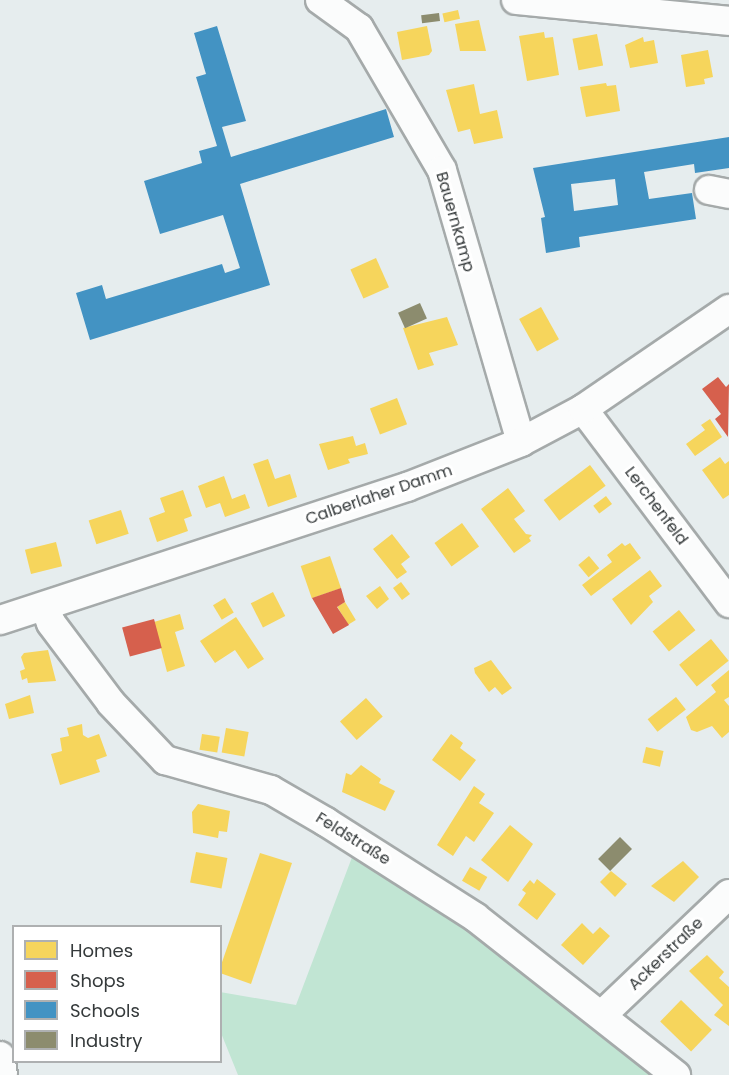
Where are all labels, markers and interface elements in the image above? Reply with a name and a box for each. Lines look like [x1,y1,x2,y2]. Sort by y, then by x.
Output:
street label: Bauernkamp [432,170,478,274]
street label: Calberlaher Damm [303,461,455,529]
street label: Lerchenfeld [620,463,692,549]
street label: Feldstraße [312,808,394,870]
street label: Ackerstraße [625,914,707,994]
legend [12,925,222,1063]
text: Homes [70,938,133,963]
text: Shops [70,968,125,993]
text: Schools [70,998,140,1023]
text: Industry [70,1028,142,1053]

